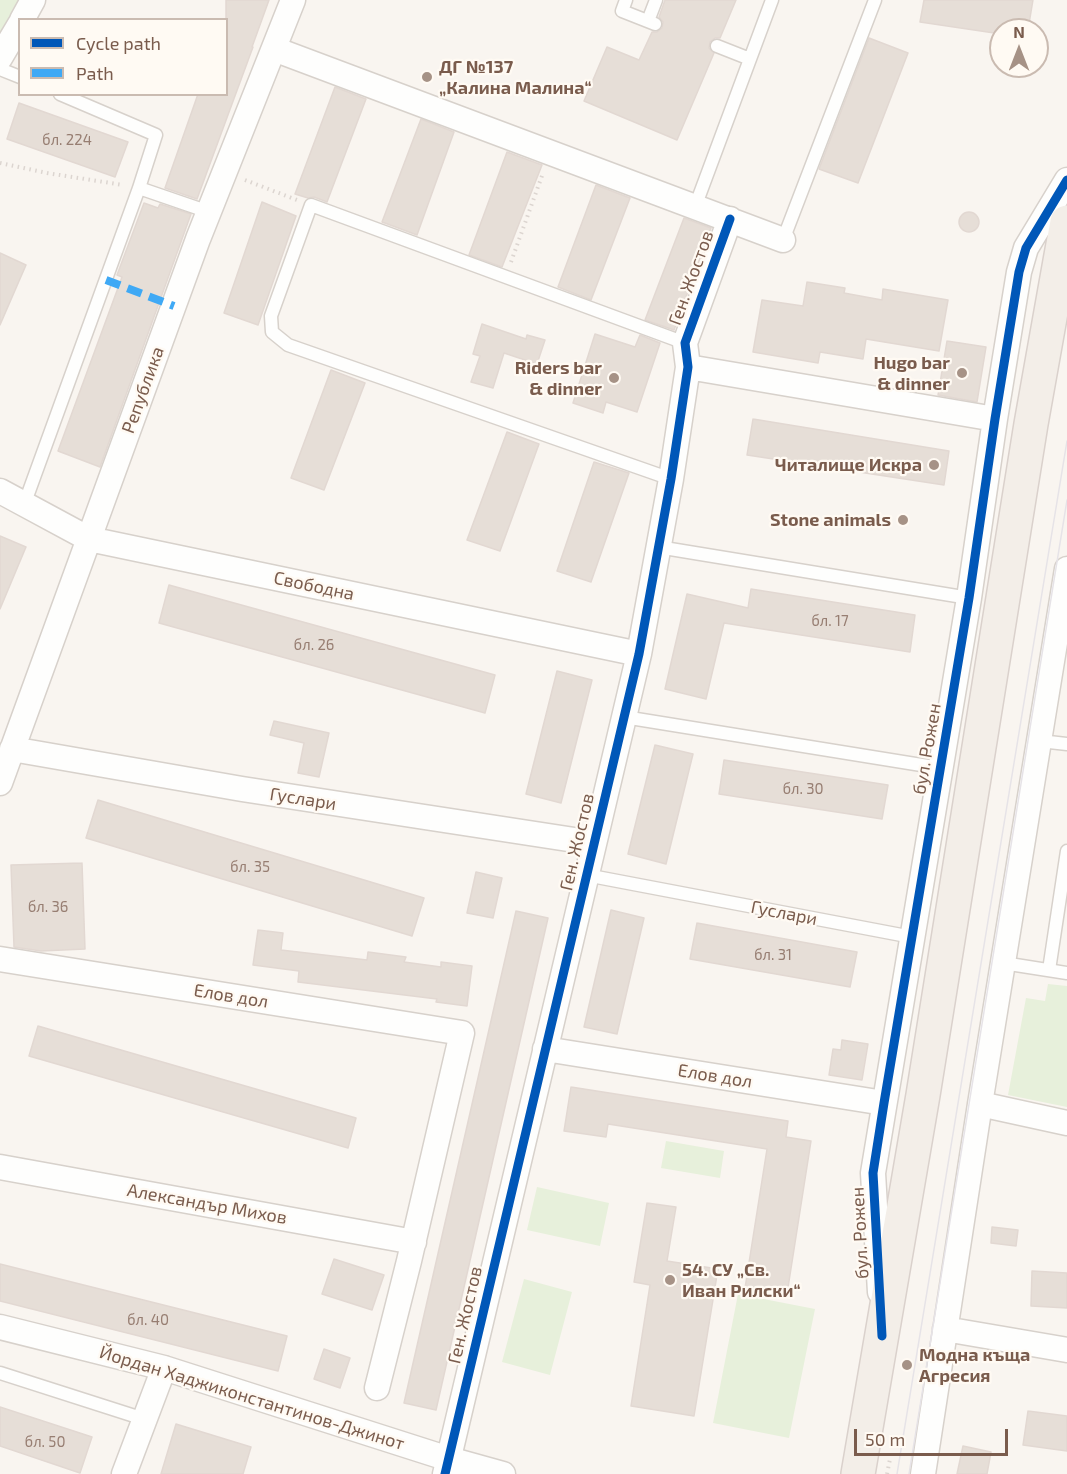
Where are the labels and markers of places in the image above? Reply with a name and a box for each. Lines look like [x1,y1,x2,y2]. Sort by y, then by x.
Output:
place label: ДГ №137 „Калина Малина“ [439,56,592,98]
marker: ДГ №137 „Калина Малина“ [420,70,434,84]
place label: Hugo bar & dinner [873,352,950,394]
place label: Riders bar & dinner [515,357,602,400]
marker: Hugo bar & dinner [955,366,969,380]
marker: Riders bar & dinner [607,371,621,385]
place label: Читалище Искра [775,454,922,476]
marker: Читалище Искра [927,458,941,472]
place label: Stone animals [770,509,891,531]
marker: Stone animals [896,513,910,527]
place label: 54. СУ „Св. Иван Рилски“ [682,1259,800,1302]
marker: 54. СУ „Св. Иван Рилски“ [663,1273,677,1287]
place label: Модна къща Агресия [919,1344,1030,1386]
marker: Модна къща Агресия [900,1358,914,1372]

